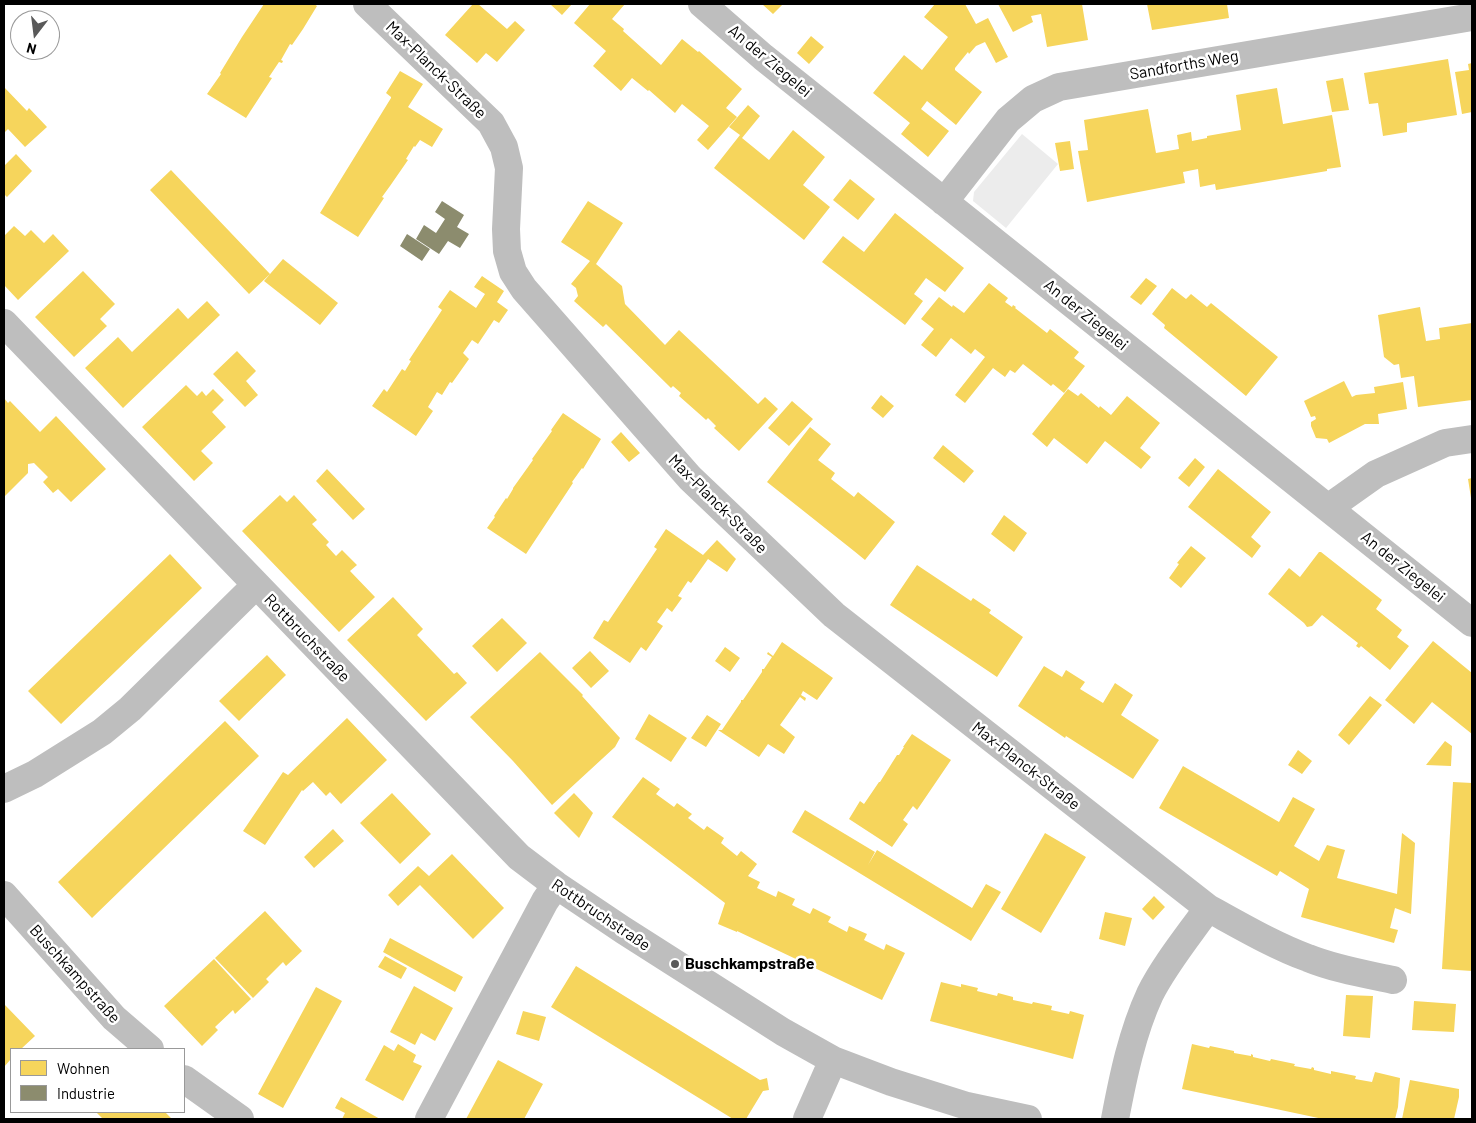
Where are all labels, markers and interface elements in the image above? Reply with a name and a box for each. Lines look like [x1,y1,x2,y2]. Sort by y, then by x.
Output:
north arrow [10,10,60,60]
street label: Max-Planck-Straße [382,17,490,123]
street label: An der Ziegelei [725,21,815,101]
text: N [25,40,38,58]
street label: Sandforths Weg [1128,46,1240,84]
street label: An der Ziegelei [1040,275,1132,355]
street label: Max-Planck-Straße [665,451,771,557]
street label: An der Ziegelei [1357,527,1449,607]
street label: Rottbruchstraße [260,590,354,686]
street label: Max-Planck-Straße [968,718,1084,814]
street label: Rottbruchstraße [548,875,654,955]
street label: Buschkampstraße [26,921,124,1027]
place label: Buschkampstraße [685,954,814,974]
marker: Buschkampstraße [669,958,681,970]
legend [10,1048,185,1113]
text: Wohnen [57,1059,110,1077]
text: Industrie [57,1084,115,1102]

